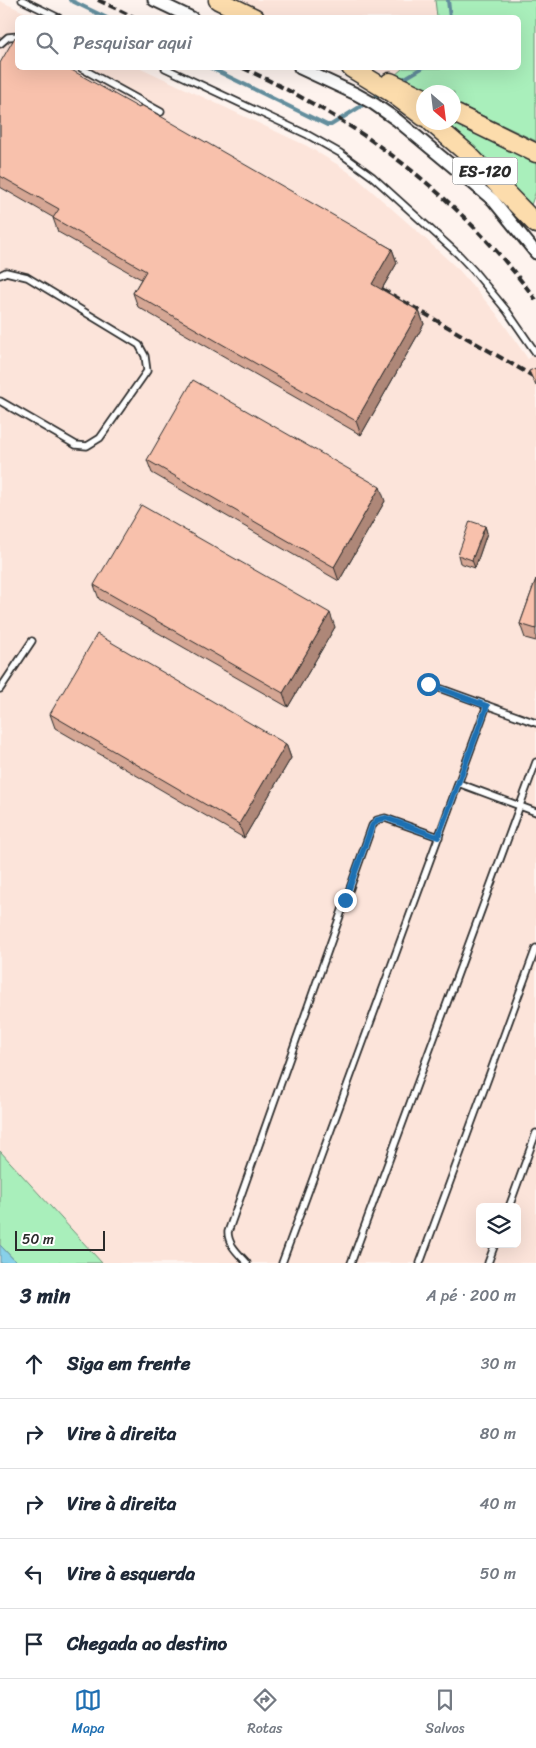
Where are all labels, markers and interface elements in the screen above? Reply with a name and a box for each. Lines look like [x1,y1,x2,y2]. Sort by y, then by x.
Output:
search box [15,15,521,70]
text: Pesquisar aqui [73,26,192,59]
icon: search [33,29,61,57]
north arrow [416,85,461,130]
road number: ES-120 [452,158,518,185]
route start [417,673,440,696]
route end [334,889,357,912]
map controls [476,1203,521,1248]
button: layers [476,1203,521,1248]
text: 50 m [22,1227,54,1252]
scale bar [15,1228,105,1251]
text: 3 min [20,1277,70,1315]
text: A pé · 200 m [426,1281,516,1310]
text: Siga em frente [67,1347,190,1380]
text: 30 m [481,1349,516,1378]
icon: ahead [20,1350,48,1378]
text: Vire à direita [67,1417,176,1450]
text: 80 m [480,1419,516,1448]
icon: right [20,1420,48,1448]
text: Vire à direita [67,1487,176,1520]
text: 40 m [479,1489,516,1518]
icon: right [20,1490,48,1518]
text: Vire à esquerda [67,1557,195,1590]
text: 50 m [480,1559,516,1588]
icon: left [20,1560,48,1588]
text: Chegada ao destino [67,1627,227,1660]
icon: arrive [20,1630,48,1658]
tab: Mapa [71,1686,104,1741]
tab: Rotas [247,1686,282,1741]
tab: Salvos [425,1686,465,1741]

